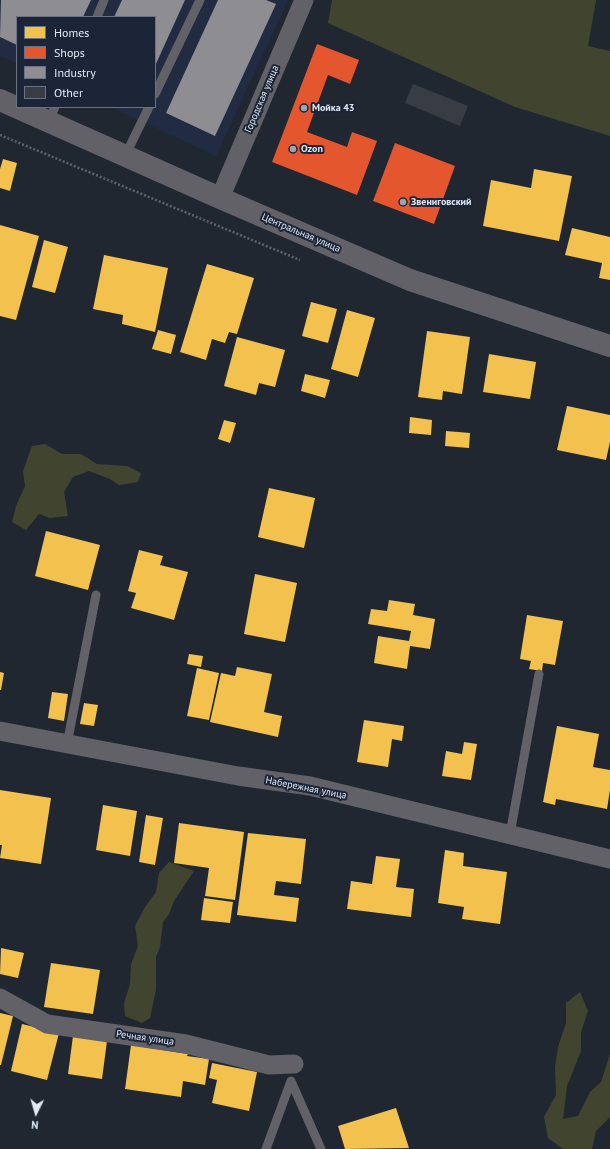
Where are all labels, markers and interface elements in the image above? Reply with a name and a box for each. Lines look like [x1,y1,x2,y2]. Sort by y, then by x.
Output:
legend [16,16,156,108]
text: Homes [54,25,89,40]
text: Shops [54,45,85,60]
street label: Городская улица [242,64,282,134]
text: Industry [54,65,96,80]
text: Other [54,85,83,100]
place label: Мойка 43 [312,102,355,114]
marker: Мойка 43 [299,103,309,113]
place label: Ozon [301,143,323,155]
marker: Ozon [288,144,298,154]
place label: Звениговский [411,196,471,208]
marker: Звениговский [398,197,408,207]
street label: Центральная улица [260,211,342,255]
street label: Набережная улица [264,774,348,802]
street label: Речная улица [115,1028,175,1048]
north arrow [16,1093,56,1133]
text: N [31,1118,39,1132]

